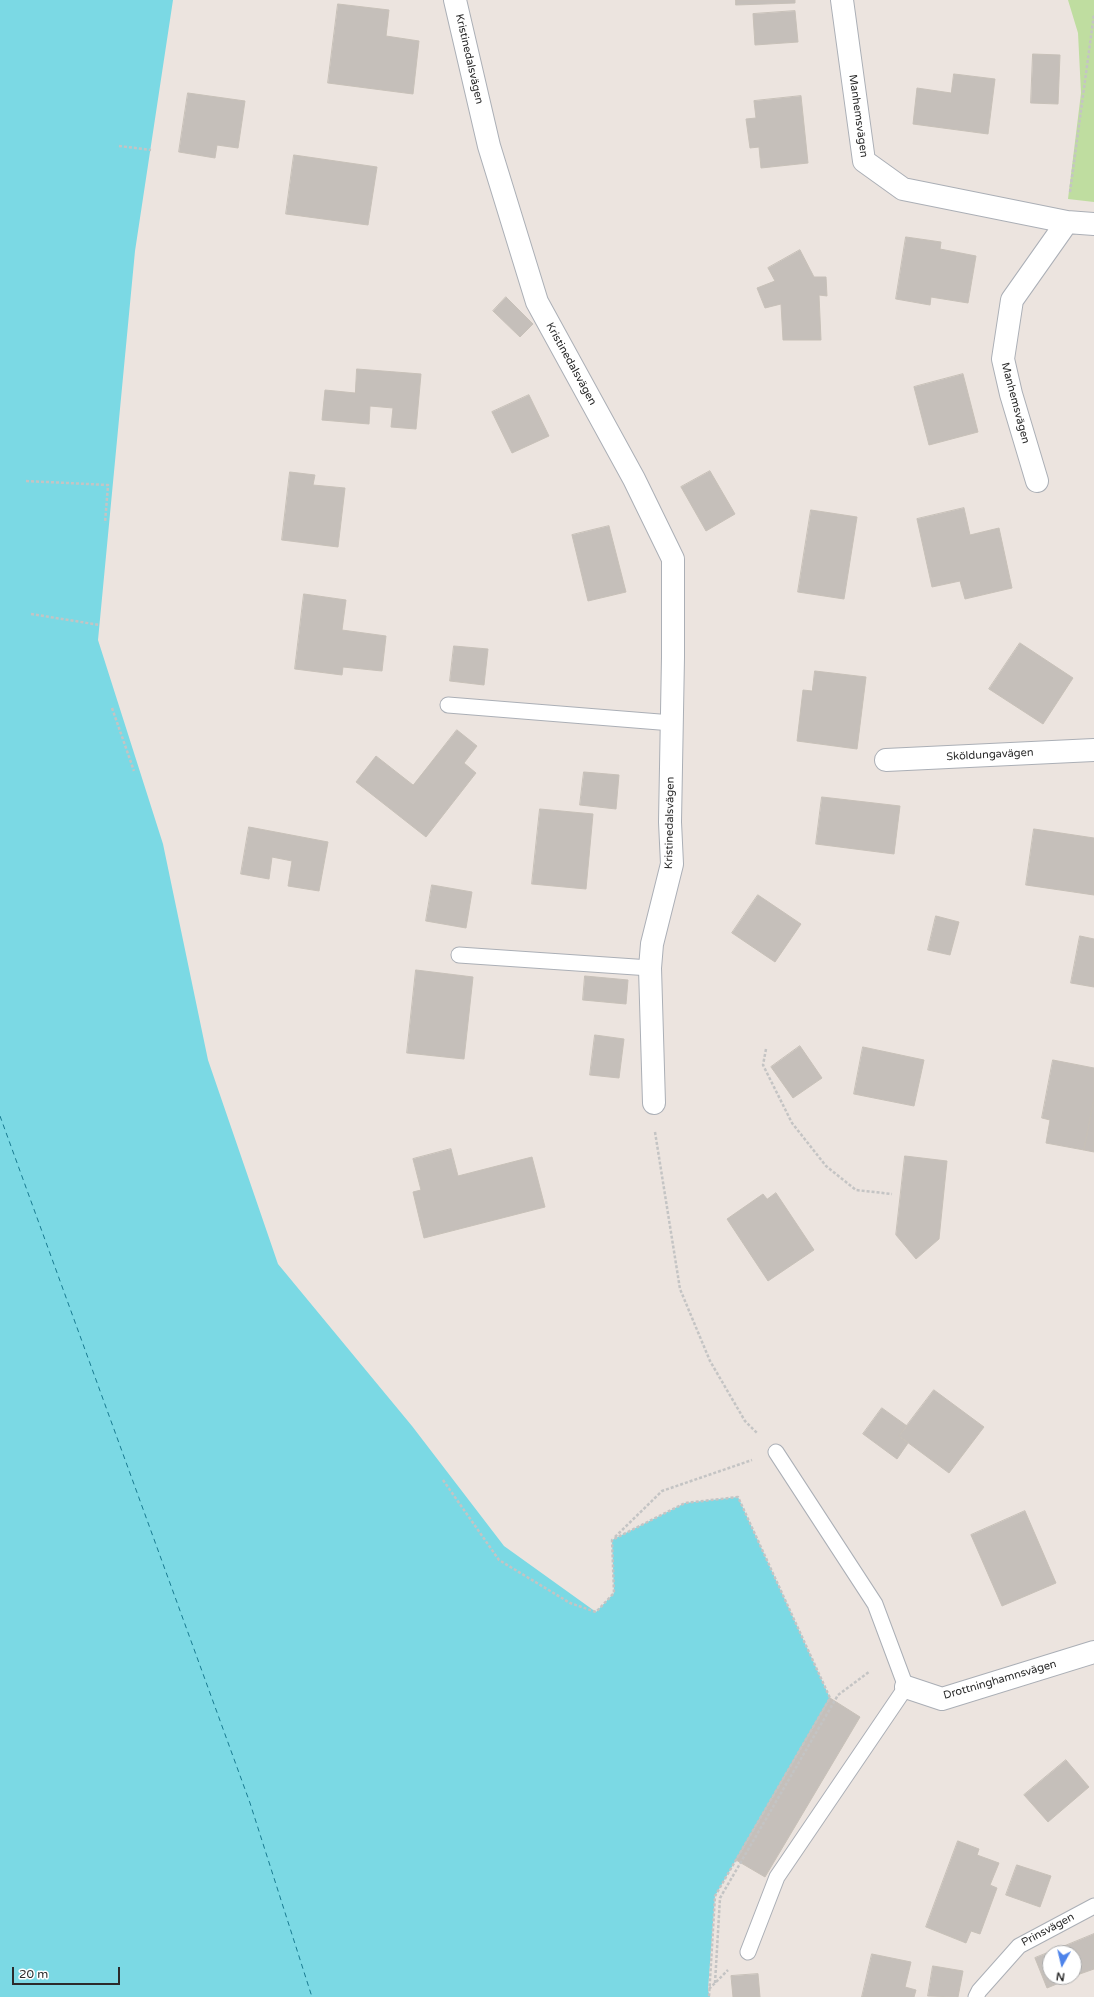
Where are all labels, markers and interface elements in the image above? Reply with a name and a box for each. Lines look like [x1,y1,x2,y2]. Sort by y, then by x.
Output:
street label: Kristinedalsvägen [452,13,486,105]
street label: Manhemsvägen [846,74,870,158]
street label: Kristinedalsvägen [543,320,599,408]
street label: Manhemsvägen [998,361,1032,445]
street label: Sköldungavägen [946,746,1034,764]
street label: Kristinedalsvägen [663,777,677,869]
street label: Drottninghamnsvägen [942,1658,1058,1702]
street label: Prinsvägen [1019,1911,1077,1949]
north arrow [1042,1945,1082,1985]
scale bar [14,1959,122,1985]
text: 20 m [19,1967,48,1981]
text: N [1055,1969,1066,1983]

